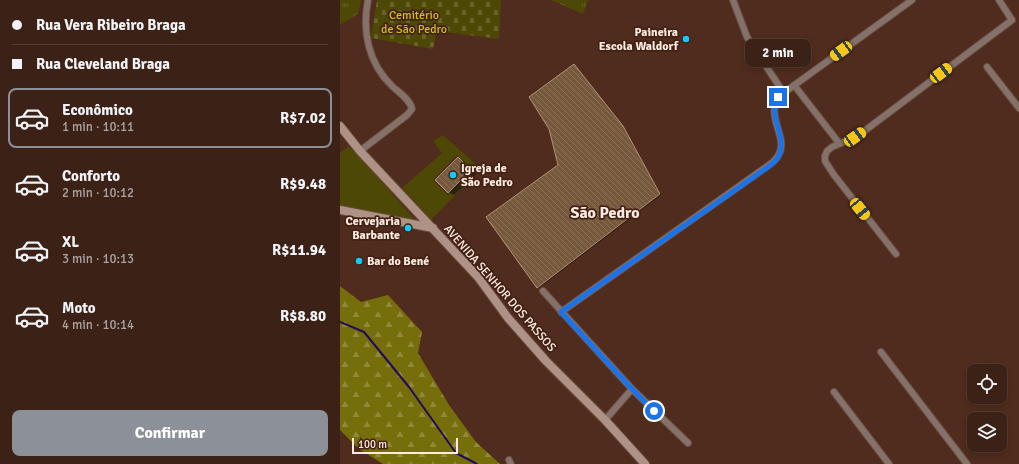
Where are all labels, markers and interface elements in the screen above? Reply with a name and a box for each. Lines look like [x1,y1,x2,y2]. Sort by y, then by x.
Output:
park label: Cemitério de São Pedro [381,8,447,37]
text: Rua Vera Ribeiro Braga [36,16,186,34]
place label: Paineira Escola Waldorf [599,25,679,54]
marker: Paineira Escola Waldorf [681,34,691,44]
callout: 2 min [745,39,811,67]
car [828,39,854,63]
text: 2 min [762,45,794,61]
text: Rua Cleveland Braga [36,55,170,73]
car [928,61,954,85]
route end [769,88,787,106]
icon: car [14,100,50,136]
text: Econômico [62,101,133,119]
text: R$7.02 [280,109,326,127]
text: 1 min · 10:11 [62,119,134,135]
car [842,125,868,149]
place label: Igreja de São Pedro [461,161,513,190]
icon: car [14,166,50,202]
text: Conforto [62,167,120,185]
marker: Igreja de São Pedro [448,170,458,180]
text: R$9.48 [280,175,326,193]
text: 2 min · 10:12 [62,185,134,201]
car [848,196,872,222]
district label: São Pedro [570,203,640,223]
place label: Cervejaria Barbante [345,214,400,243]
street label: AVENIDA SENHOR DOS PASSOS [440,222,559,355]
marker: Cervejaria Barbante [403,223,413,233]
icon: car [14,232,50,268]
text: XL [62,233,79,251]
text: R$11.94 [272,241,326,259]
text: 3 min · 10:13 [62,251,134,267]
place label: Bar do Bené [367,254,429,269]
marker: Bar do Bené [354,256,364,266]
icon: car [14,298,50,334]
text: Moto [62,299,96,317]
text: R$8.80 [280,307,326,325]
text: 4 min · 10:14 [62,317,134,333]
map controls [967,364,1007,452]
button: locate [967,364,1007,404]
route start [645,402,663,420]
button: Confirmar [12,410,328,456]
button: layers [967,412,1007,452]
scale bar [352,436,458,455]
text: 100 m [358,438,387,451]

